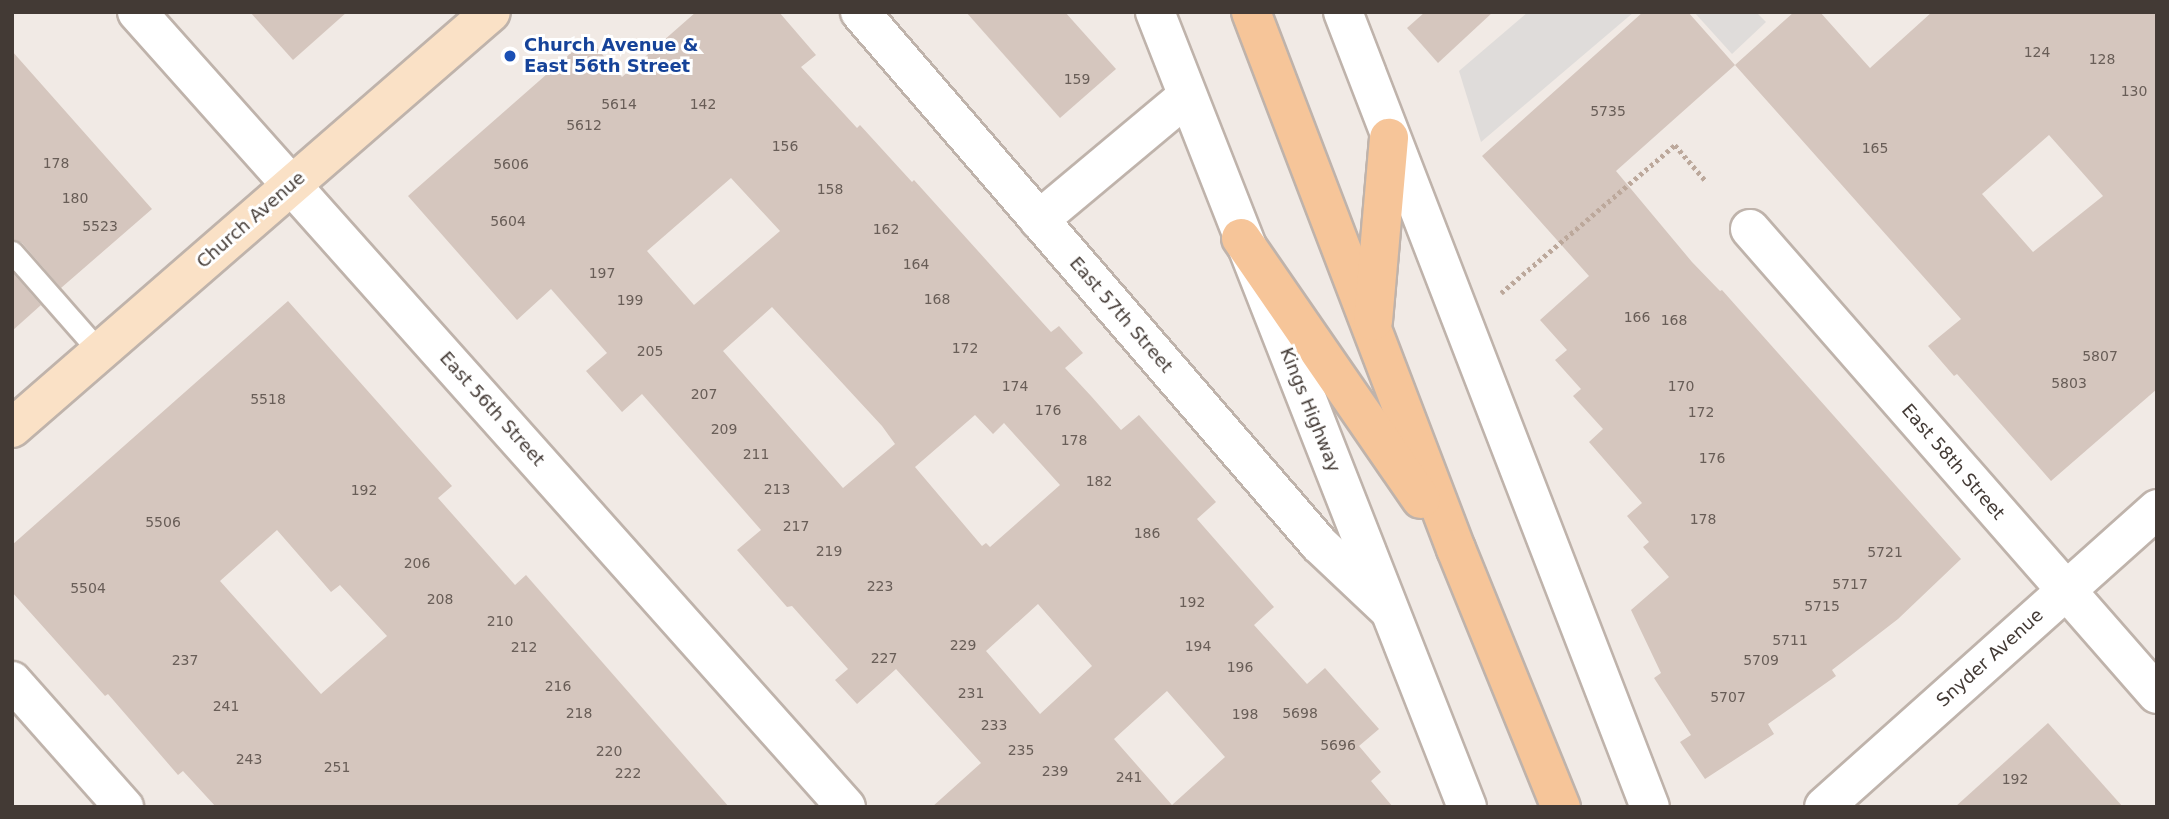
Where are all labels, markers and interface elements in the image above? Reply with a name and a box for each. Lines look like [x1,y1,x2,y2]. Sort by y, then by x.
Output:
place label: Church Avenue & East 56th Street [524,35,698,78]
house number: 124 [2024,44,2050,60]
marker: Church Avenue & East 56th Street [502,48,518,64]
house number: 128 [2089,51,2115,67]
house number: 159 [1064,71,1090,87]
house number: 130 [2121,83,2147,99]
house number: 5614 [601,96,637,112]
house number: 142 [690,96,716,112]
house number: 5735 [1590,103,1626,119]
house number: 5612 [566,117,602,133]
house number: 156 [772,138,798,154]
house number: 165 [1862,140,1888,156]
house number: 178 [43,155,69,171]
house number: 5606 [493,156,529,172]
street label: Church Avenue [192,167,310,273]
house number: 158 [817,181,843,197]
house number: 180 [62,190,88,206]
house number: 5604 [490,213,526,229]
house number: 5523 [82,218,118,234]
house number: 162 [873,221,899,237]
street label: East 57th Street [1065,253,1177,377]
house number: 164 [903,256,929,272]
house number: 197 [589,265,615,281]
house number: 168 [924,291,950,307]
house number: 199 [617,292,643,308]
house number: 166 [1624,309,1650,325]
house number: 168 [1661,312,1687,328]
house number: 172 [952,340,978,356]
house number: 205 [637,343,663,359]
street label: Kings Highway [1275,345,1345,475]
street label: East 56th Street [435,347,549,471]
house number: 5807 [2082,348,2118,364]
house number: 5803 [2051,375,2087,391]
house number: 174 [1002,378,1028,394]
house number: 170 [1668,378,1694,394]
house number: 207 [691,386,717,402]
house number: 5518 [250,391,286,407]
street label: East 58th Street [1897,400,2009,524]
house number: 176 [1035,402,1061,418]
house number: 172 [1688,404,1714,420]
house number: 209 [711,421,737,437]
house number: 178 [1061,432,1087,448]
house number: 211 [743,446,769,462]
house number: 176 [1699,450,1725,466]
house number: 182 [1086,473,1112,489]
house number: 213 [764,481,790,497]
house number: 192 [351,482,377,498]
house number: 178 [1690,511,1716,527]
house number: 5506 [145,514,181,530]
house number: 217 [783,518,809,534]
house number: 186 [1134,525,1160,541]
house number: 219 [816,543,842,559]
house number: 5721 [1867,544,1903,560]
house number: 206 [404,555,430,571]
house number: 5717 [1832,576,1868,592]
house number: 223 [867,578,893,594]
house number: 5504 [70,580,106,596]
house number: 208 [427,591,453,607]
house number: 192 [1179,594,1205,610]
house number: 5715 [1804,598,1840,614]
street label: Snyder Avenue [1932,604,2048,712]
house number: 210 [487,613,513,629]
house number: 5711 [1772,632,1808,648]
house number: 229 [950,637,976,653]
house number: 194 [1185,638,1211,654]
house number: 212 [511,639,537,655]
house number: 227 [871,650,897,666]
house number: 237 [172,652,198,668]
house number: 5709 [1743,652,1779,668]
house number: 196 [1227,659,1253,675]
house number: 216 [545,678,571,694]
house number: 231 [958,685,984,701]
house number: 5707 [1710,689,1746,705]
house number: 241 [213,698,239,714]
house number: 218 [566,705,592,721]
house number: 5698 [1282,705,1318,721]
house number: 198 [1232,706,1258,722]
house number: 233 [981,717,1007,733]
house number: 5696 [1320,737,1356,753]
house number: 235 [1008,742,1034,758]
house number: 220 [596,743,622,759]
house number: 243 [236,751,262,767]
house number: 251 [324,759,350,775]
house number: 239 [1042,763,1068,779]
house number: 222 [615,765,641,781]
house number: 241 [1116,769,1142,785]
house number: 192 [2002,771,2028,787]

